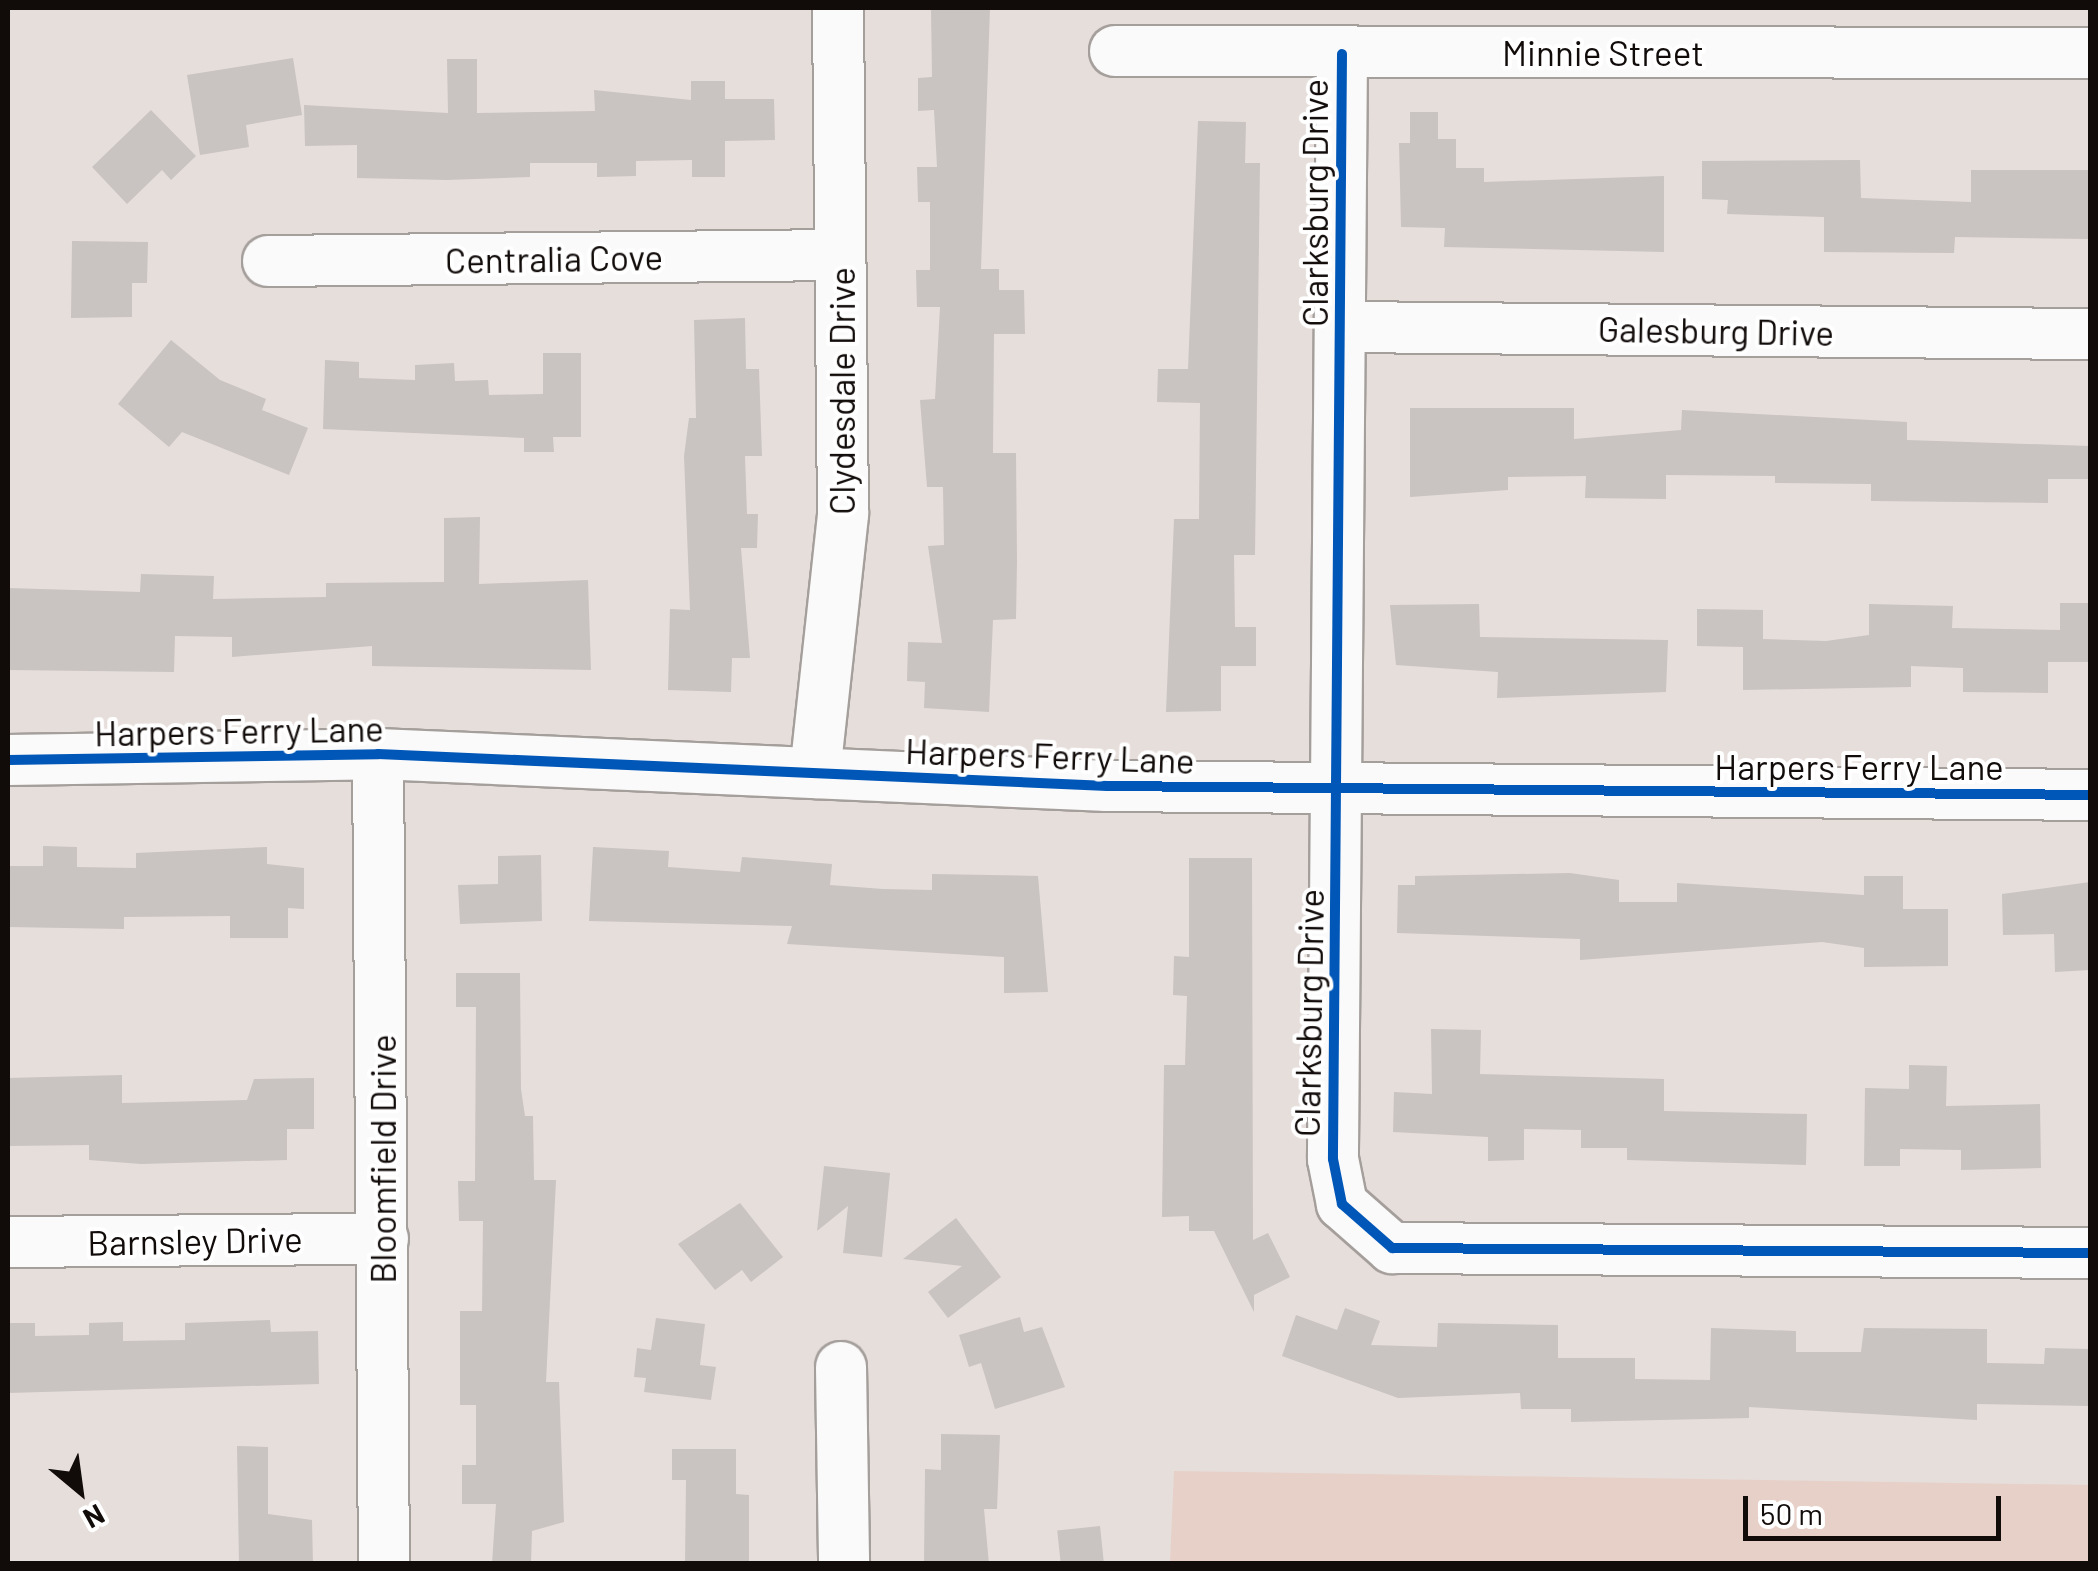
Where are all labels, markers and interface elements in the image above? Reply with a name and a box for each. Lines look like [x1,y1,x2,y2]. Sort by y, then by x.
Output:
street label: Minnie Street [1502,31,1704,73]
street label: Clarksburg Drive [1293,79,1335,327]
street label: Centralia Cove [445,235,663,281]
street label: Clydesdale Drive [820,267,862,515]
street label: Galesburg Drive [1598,307,1834,353]
street label: Harpers Ferry Lane [94,706,384,754]
street label: Harpers Ferry Lane [905,729,1195,781]
street label: Harpers Ferry Lane [1714,745,2004,787]
street label: Clarksburg Drive [1285,889,1331,1137]
street label: Bloomfield Drive [361,1034,403,1284]
street label: Barnsley Drive [87,1217,303,1263]
north arrow [30,1441,130,1541]
scale bar [1748,1476,2006,1538]
text: 50 m [1760,1495,1823,1531]
text: N [78,1498,111,1537]

